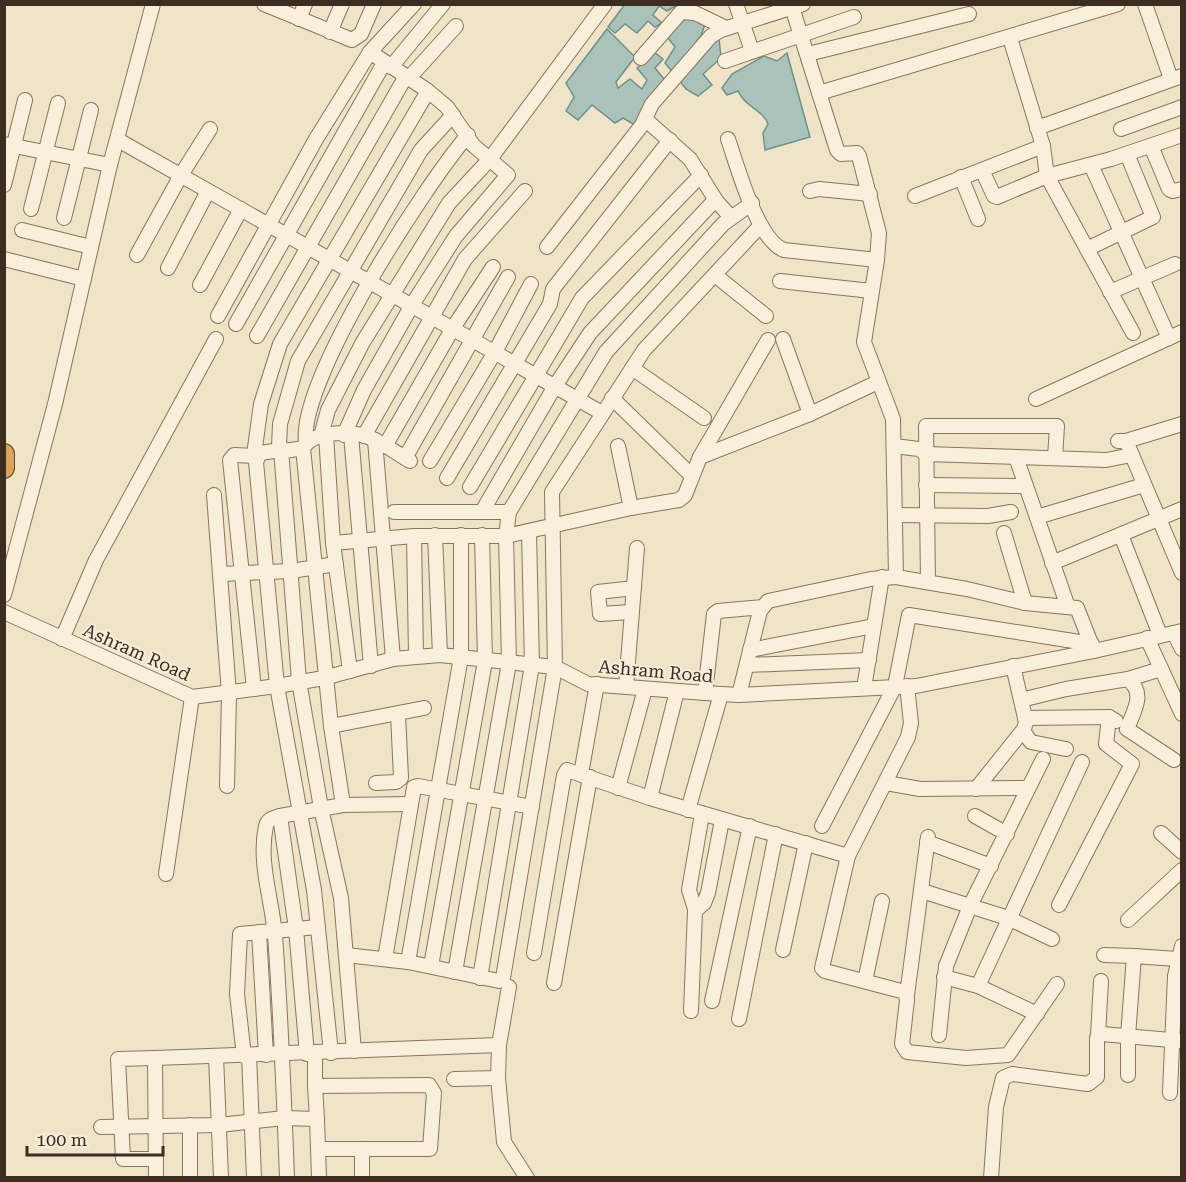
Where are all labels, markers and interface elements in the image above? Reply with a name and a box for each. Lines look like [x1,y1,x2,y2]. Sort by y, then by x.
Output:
street label: Ashram Road [80,619,194,685]
street label: Ashram Road [598,656,715,687]
scale bar [27,1119,164,1157]
text: 100 m [36,1129,87,1150]

